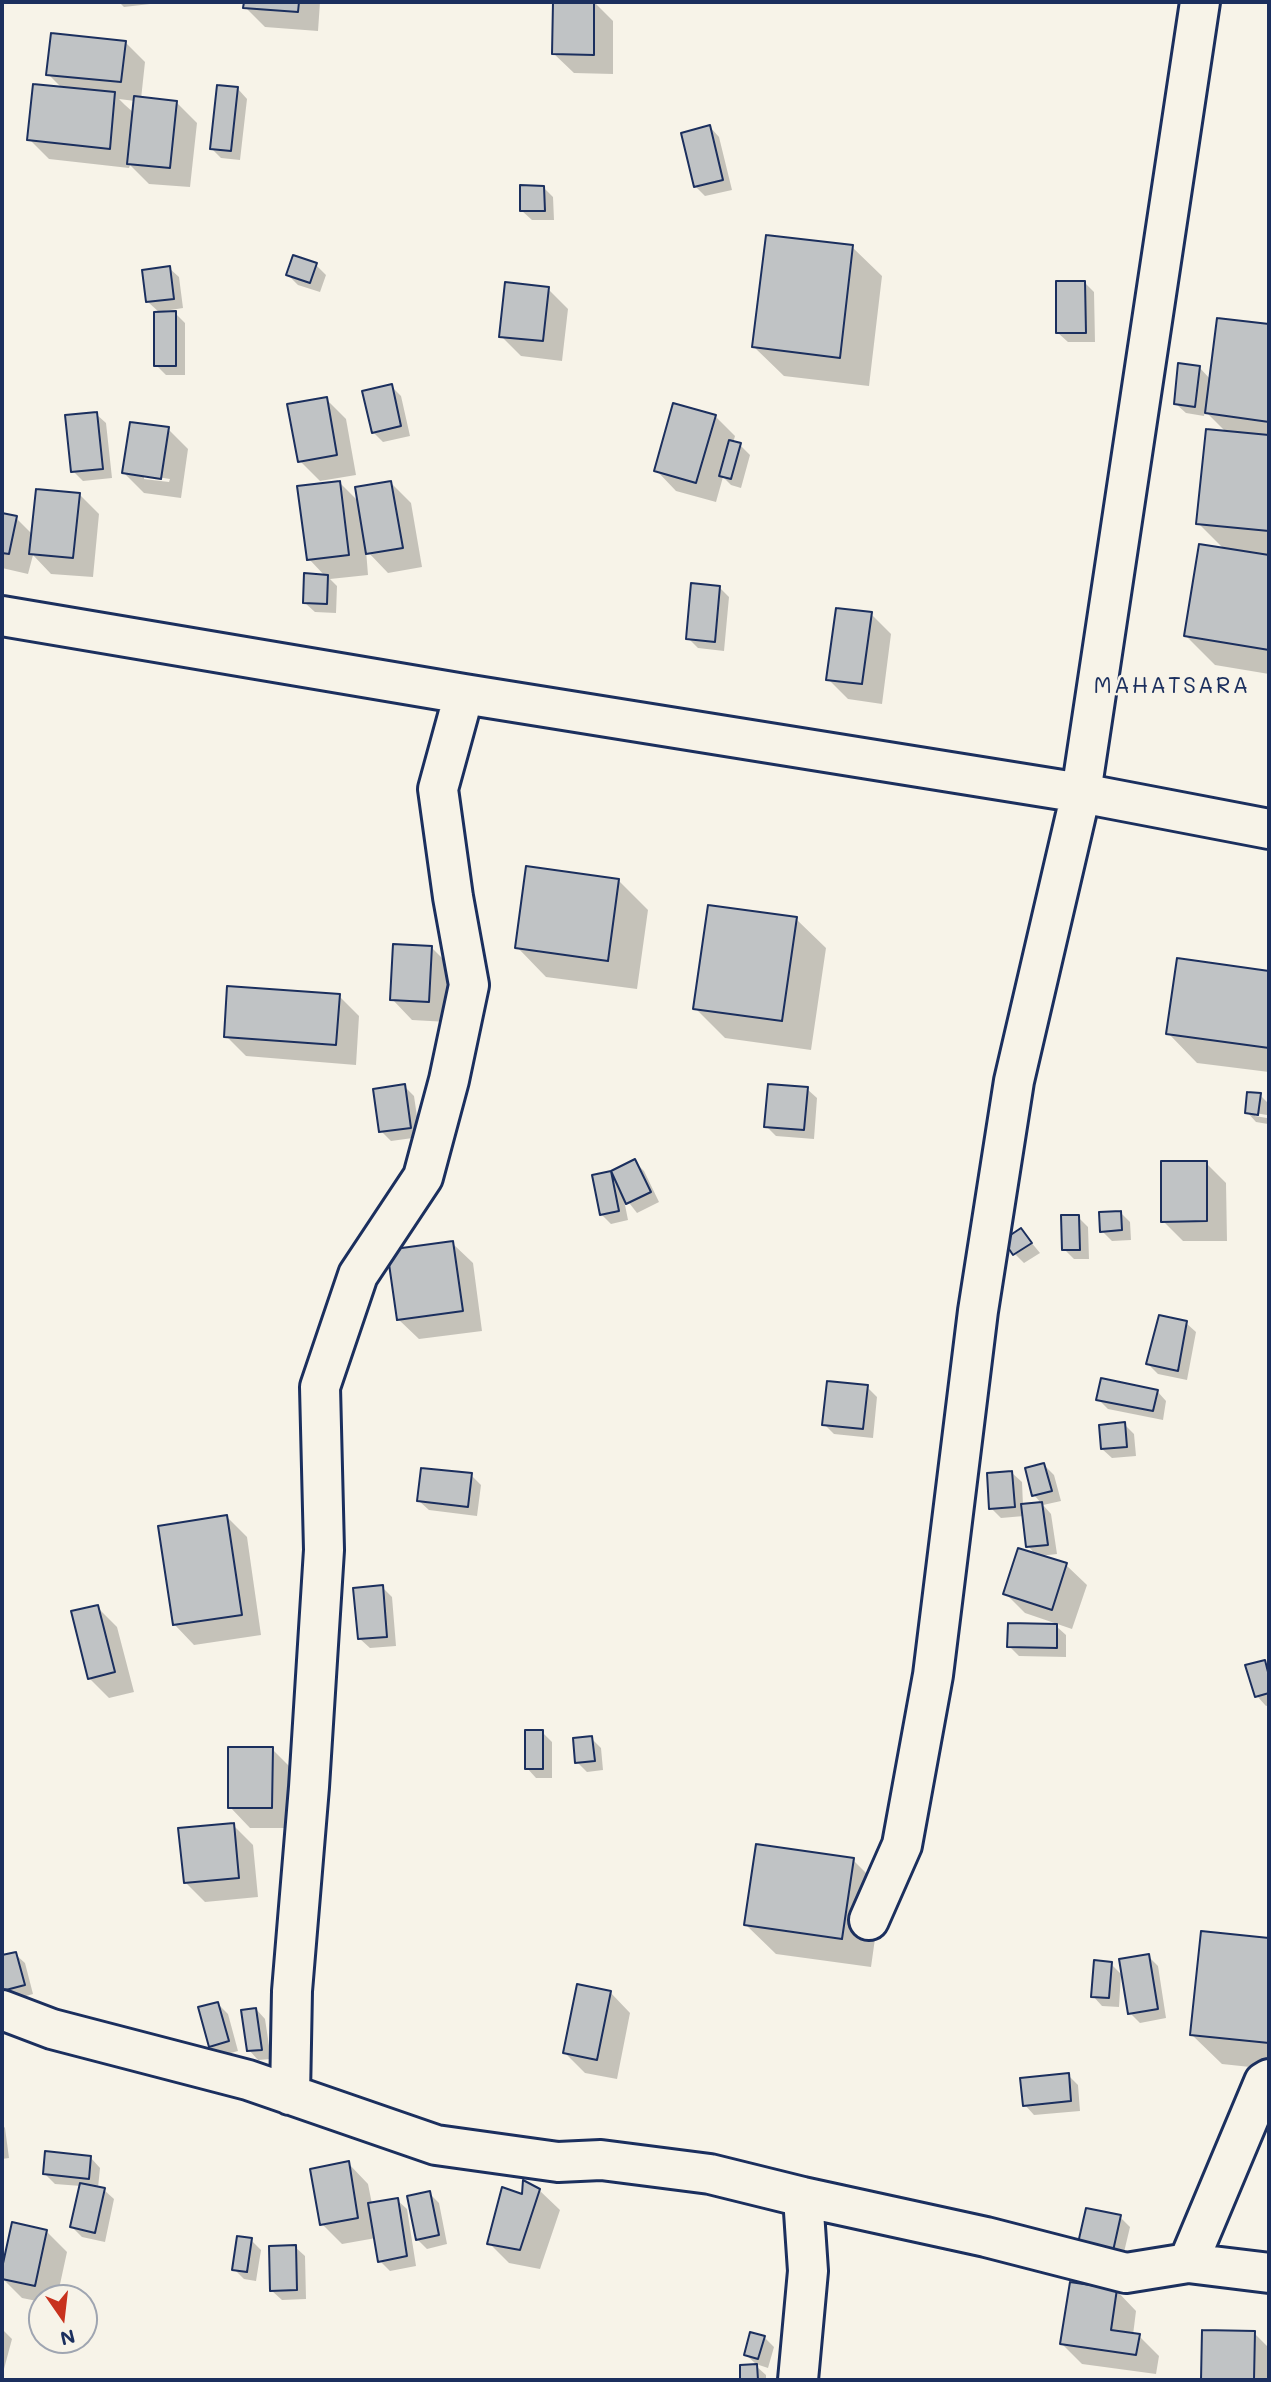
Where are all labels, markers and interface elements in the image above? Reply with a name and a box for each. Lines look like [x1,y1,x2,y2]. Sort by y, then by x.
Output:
district label: MAHATSARA [1095,672,1249,700]
north arrow [28,2284,98,2354]
text: N [58,2324,78,2352]

